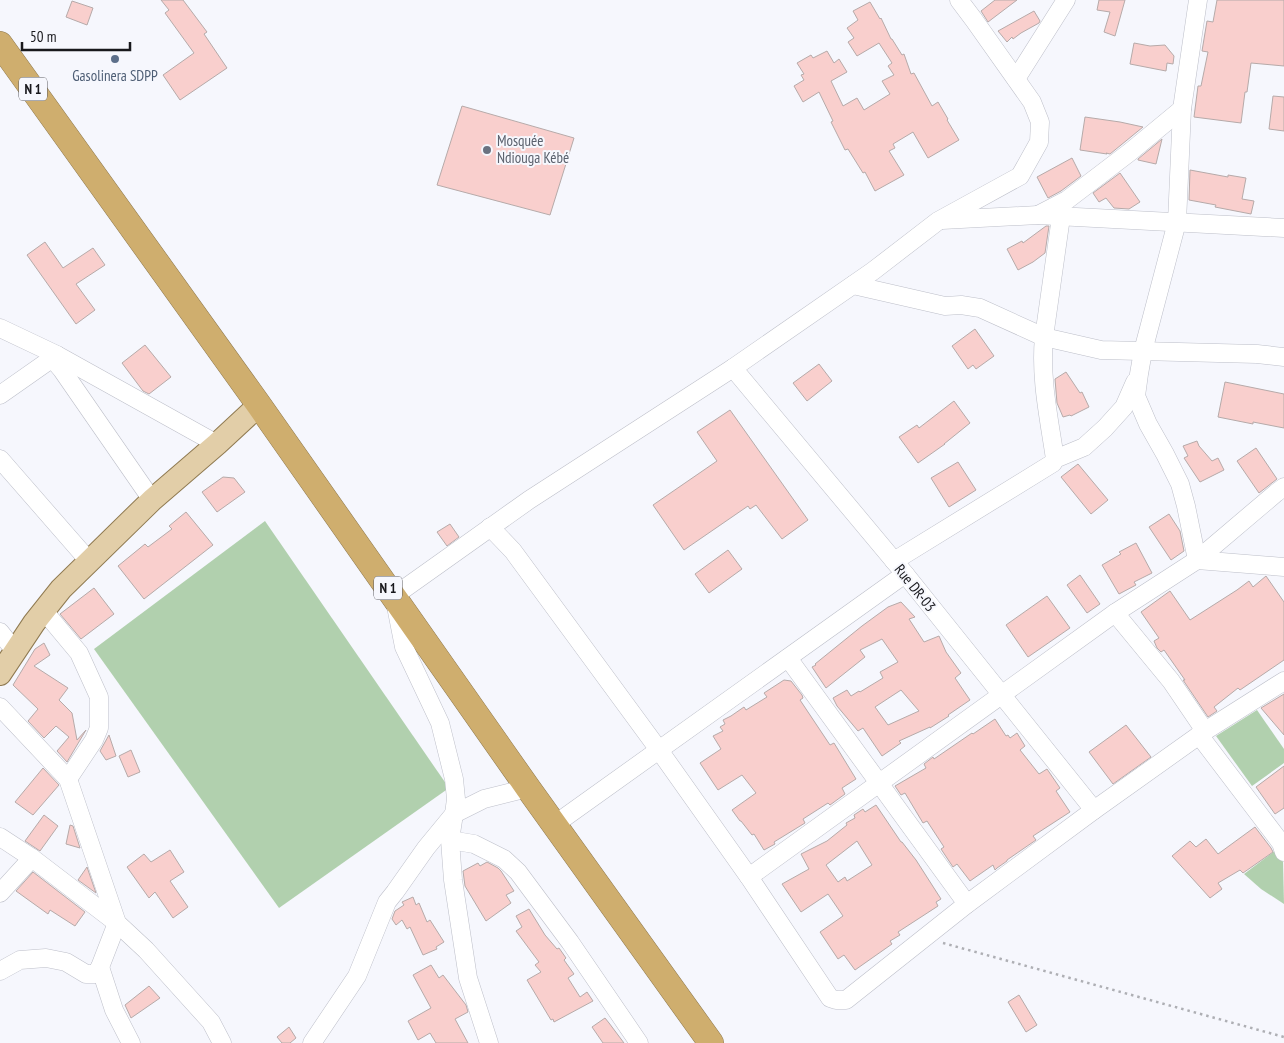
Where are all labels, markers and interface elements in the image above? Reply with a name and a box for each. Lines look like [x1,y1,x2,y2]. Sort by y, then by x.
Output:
scale bar [22,20,130,52]
text: 50 m [30,27,56,46]
marker: Gasolinera SDPP [109,53,121,65]
place label: Gasolinera SDPP [72,66,158,85]
road number: N 1 [19,78,47,100]
place label: Mosquée Ndiouga Kébé [497,131,569,167]
marker: Mosquée Ndiouga Kébé [481,144,493,156]
street label: Rue DR-03 [891,560,940,615]
road number: N 1 [374,576,402,600]

